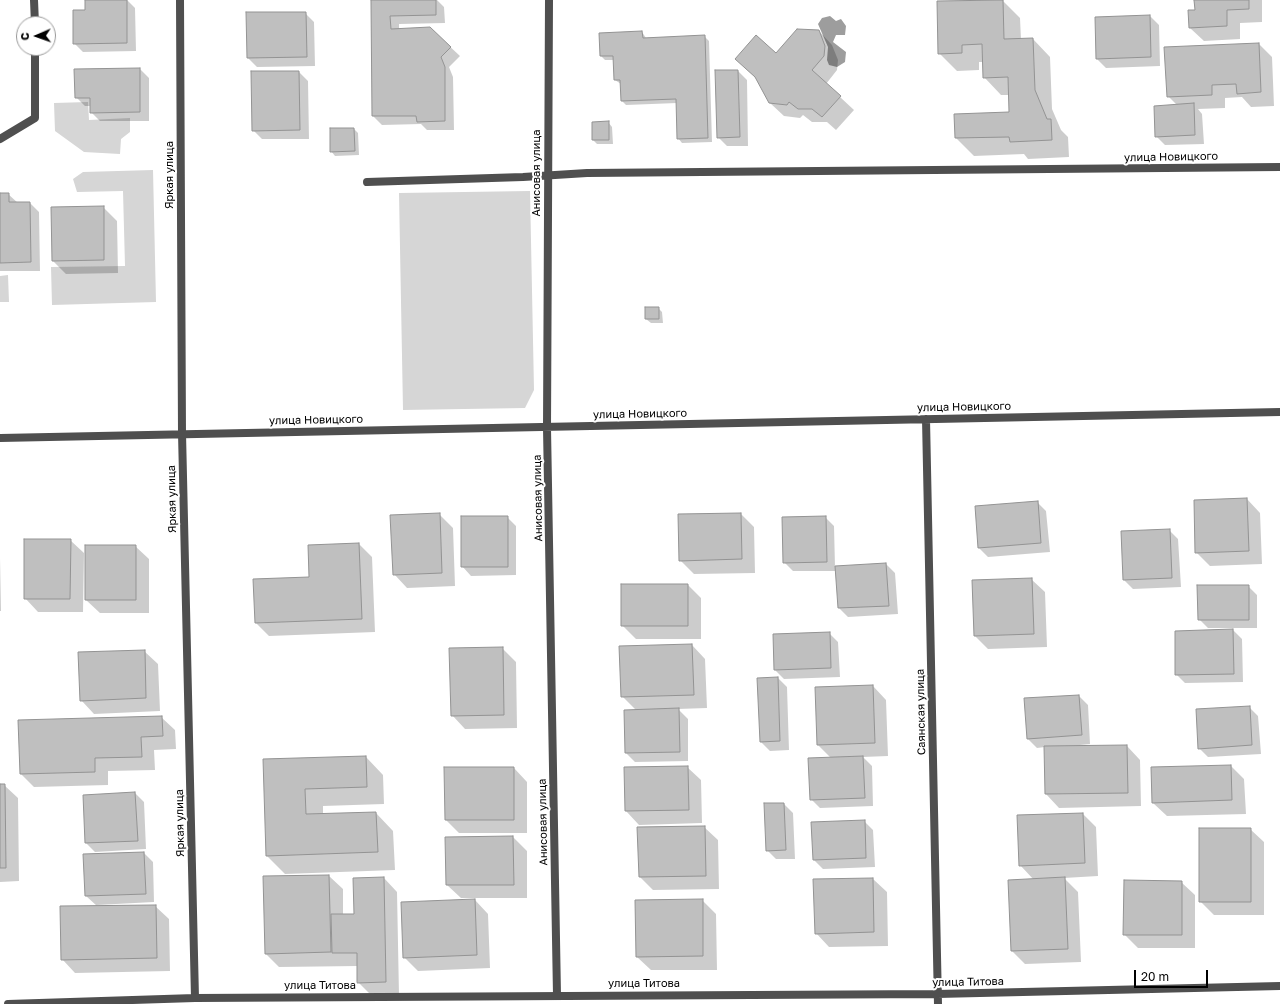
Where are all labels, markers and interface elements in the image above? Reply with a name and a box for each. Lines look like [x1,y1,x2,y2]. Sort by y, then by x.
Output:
north arrow [16,16,56,56]
text: С [18,32,31,41]
street label: Анисовая улица [530,129,544,217]
street label: Яркая улица [163,141,177,209]
street label: улица Новицкого [1124,150,1218,164]
street label: улица Новицкого [917,400,1011,414]
street label: улица Новицкого [593,407,687,421]
street label: улица Новицкого [269,413,363,427]
street label: Анисовая улица [531,454,545,542]
street label: Яркая улица [165,465,179,533]
street label: Саянская улица [914,669,928,755]
street label: Анисовая улица [536,778,550,866]
street label: Яркая улица [173,789,187,857]
scale bar [1136,962,1210,988]
text: 20 m [1141,969,1169,984]
street label: улица Титова [932,975,1004,989]
street label: улица Титова [608,977,680,991]
street label: улица Титова [284,979,356,993]

